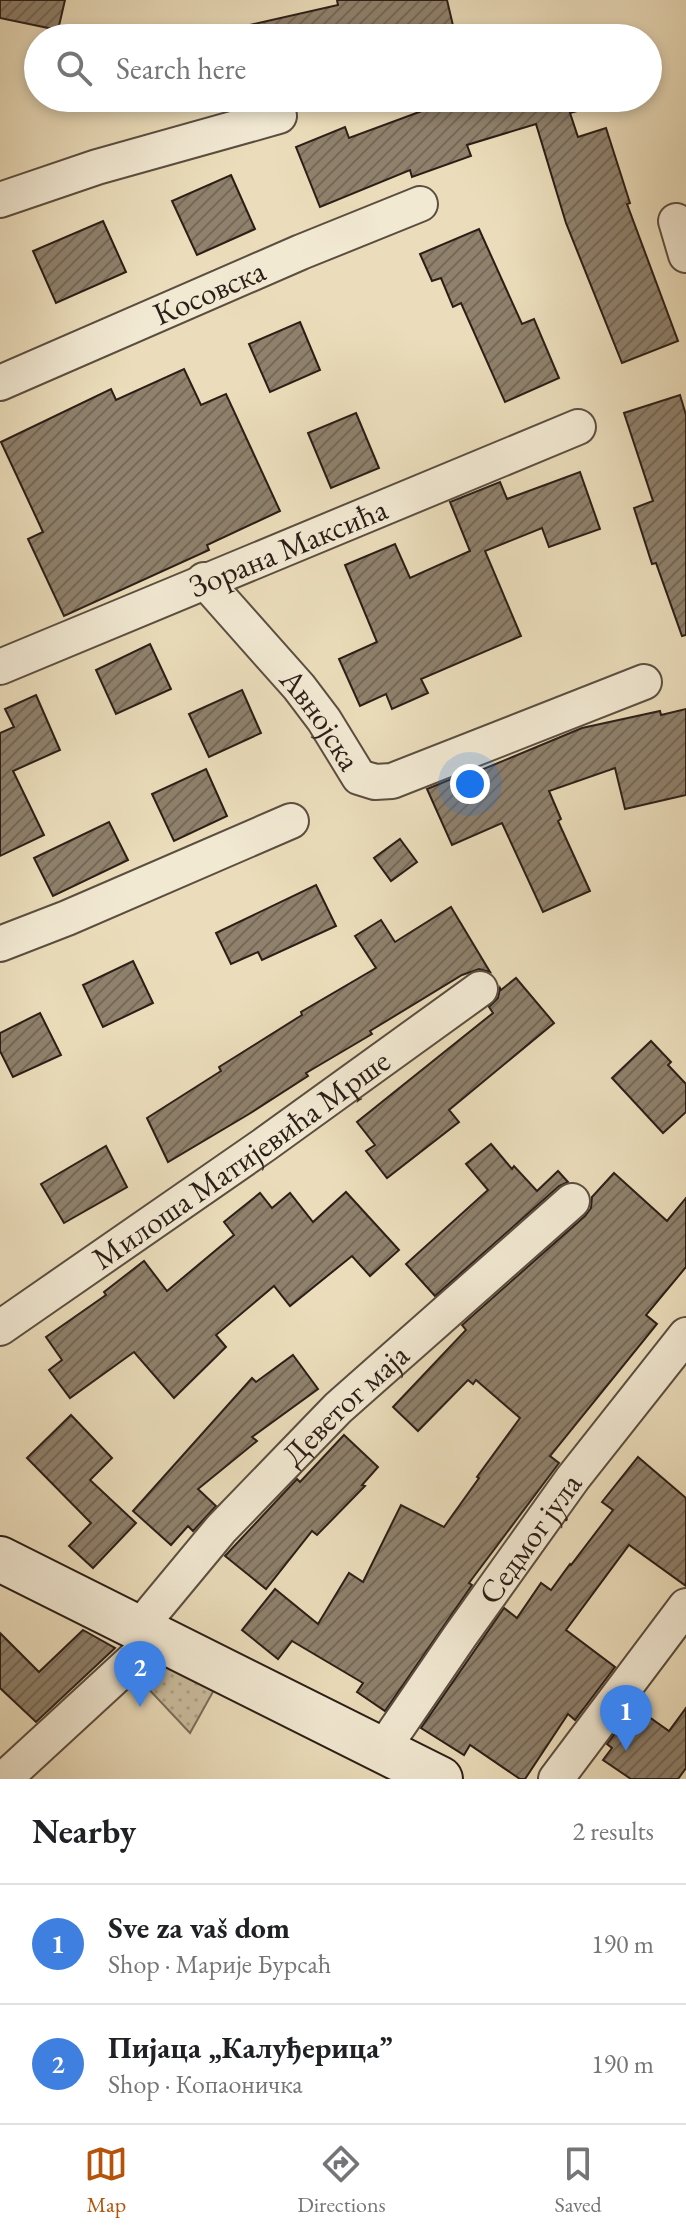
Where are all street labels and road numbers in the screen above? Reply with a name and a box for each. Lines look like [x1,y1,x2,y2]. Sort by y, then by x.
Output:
street label: Косовска [146,249,272,335]
street label: Зорана Максића [183,487,394,607]
street label: Авнојска [270,658,371,778]
street label: Милоша Матијевића Мрше [84,1040,398,1279]
street label: Деветог маја [273,1334,418,1475]
street label: Седмог јула [468,1464,591,1613]

